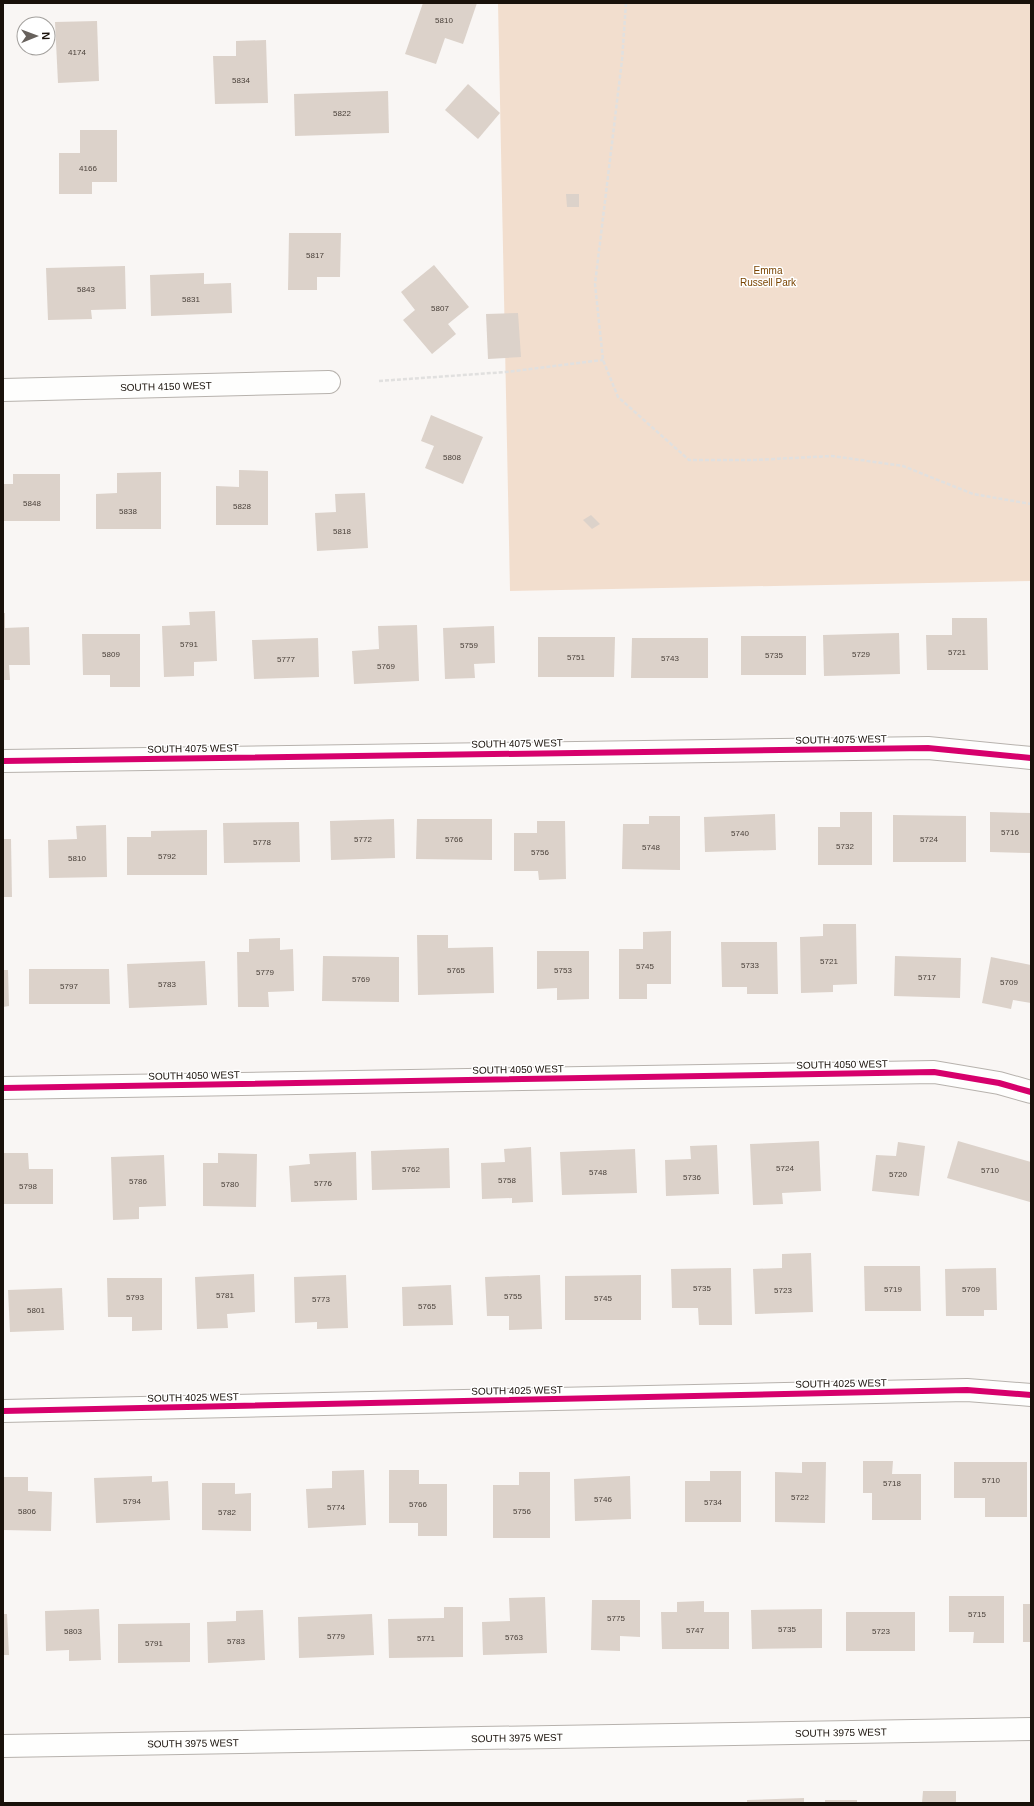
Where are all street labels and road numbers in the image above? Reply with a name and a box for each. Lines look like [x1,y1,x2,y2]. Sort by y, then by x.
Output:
street label: SOUTH 4150 WEST [120,380,212,393]
street label: SOUTH 4075 WEST [795,733,887,746]
street label: SOUTH 4075 WEST [471,737,563,750]
street label: SOUTH 4075 WEST [147,742,239,755]
street label: SOUTH 4050 WEST [796,1058,888,1071]
street label: SOUTH 4050 WEST [472,1063,564,1076]
street label: SOUTH 4050 WEST [148,1069,240,1082]
street label: SOUTH 4025 WEST [795,1377,887,1390]
street label: SOUTH 4025 WEST [471,1384,563,1397]
street label: SOUTH 4025 WEST [147,1391,239,1404]
street label: SOUTH 3975 WEST [795,1726,887,1739]
street label: SOUTH 3975 WEST [471,1732,563,1744]
street label: SOUTH 3975 WEST [147,1737,239,1750]

